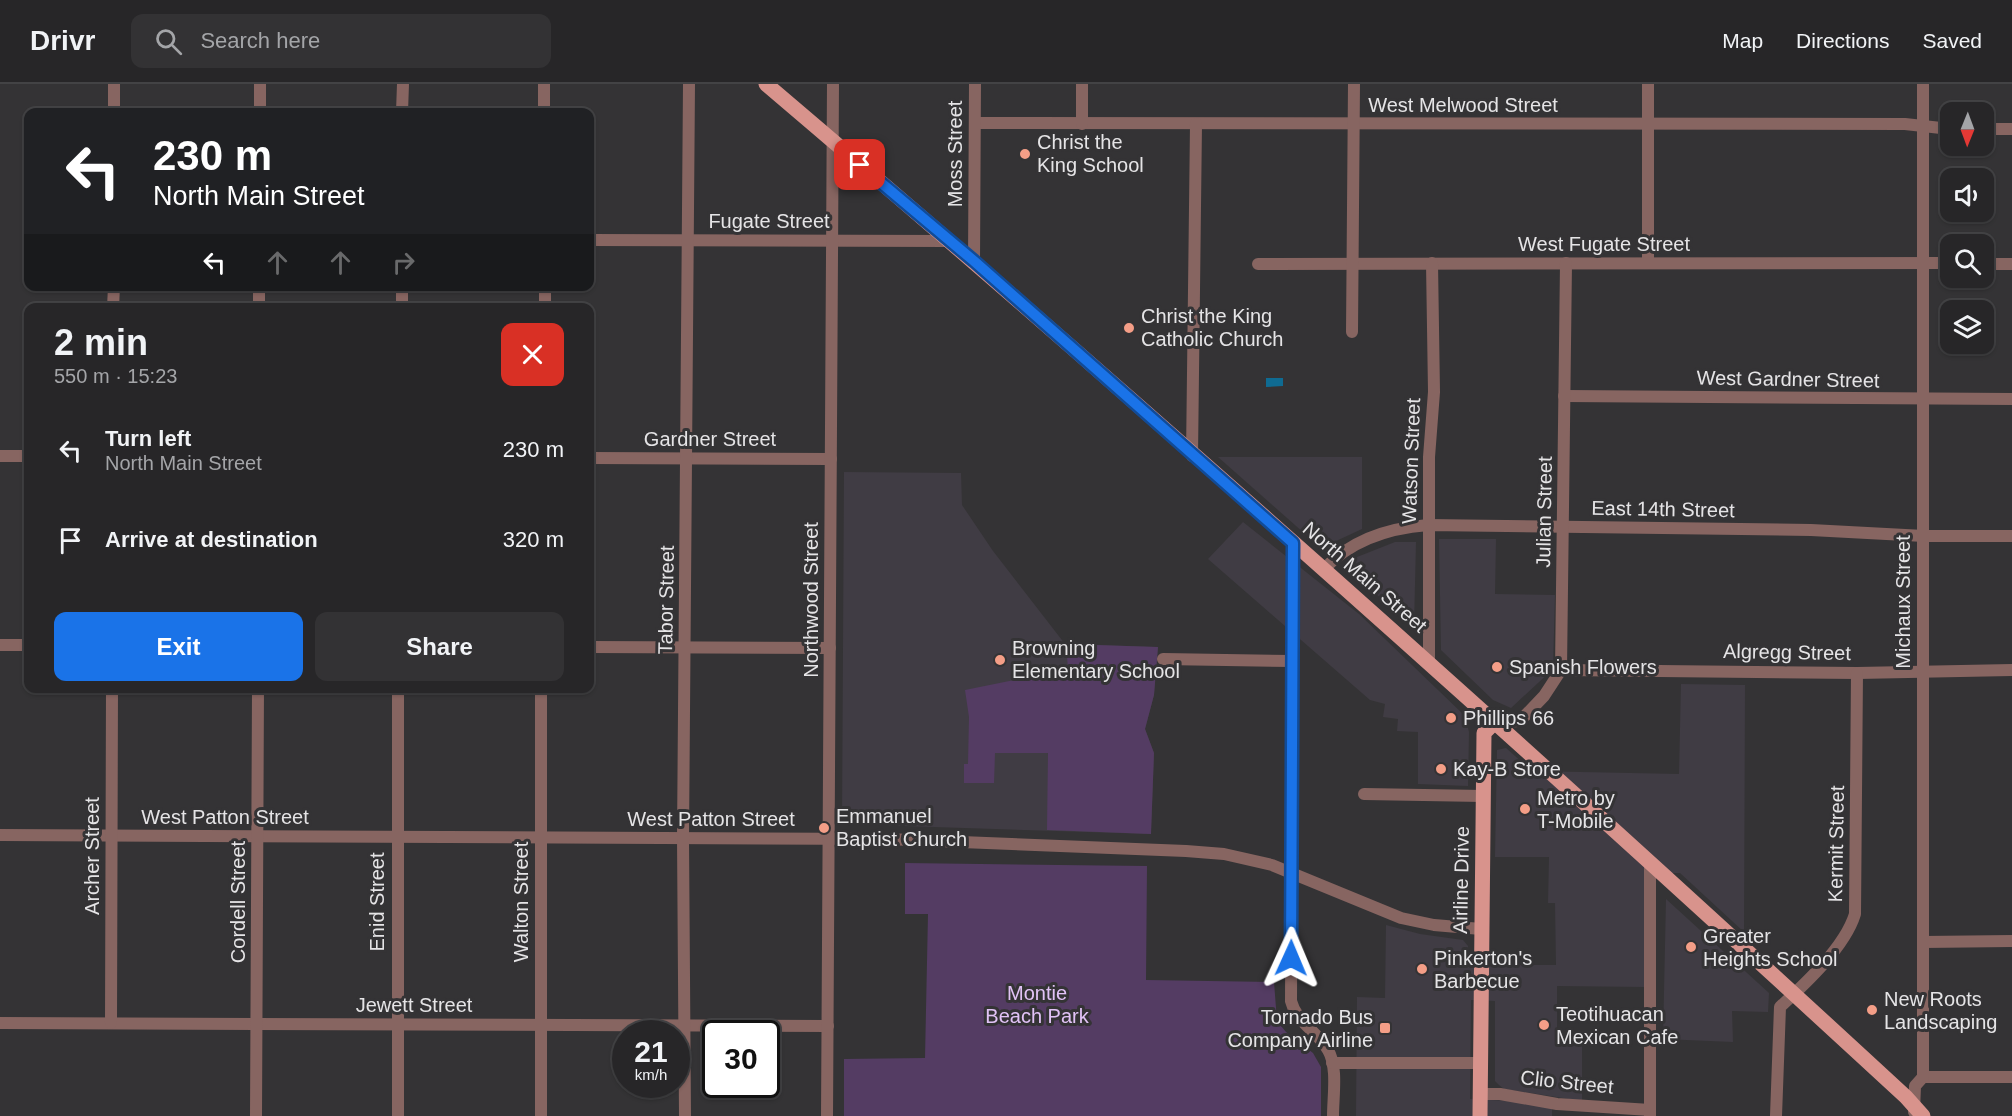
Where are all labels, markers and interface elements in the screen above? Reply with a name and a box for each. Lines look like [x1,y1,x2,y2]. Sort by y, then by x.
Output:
search box [131,14,551,68]
text: Drivr [30,25,95,56]
icon: search [152,25,185,58]
text: Search here [200,28,320,53]
text: Map [1722,29,1763,52]
text: Directions [1796,29,1889,52]
text: Saved [1922,29,1982,52]
street label: West Melwood Street [1368,94,1558,116]
street label: Moss Street [944,100,966,207]
north arrow [1940,102,1994,156]
map controls [1940,102,1994,354]
place label: Christ the King School [1037,131,1144,176]
icon: left [54,132,132,210]
text: 230 m [153,132,272,179]
pin [834,139,885,190]
marker: Christ the King School [1018,147,1032,161]
icon: arrive [843,148,876,181]
button: sound [1940,168,1994,222]
text: North Main Street [153,181,365,211]
street label: Fugate Street [708,210,830,232]
street label: West Fugate Street [1518,233,1690,255]
button: search [1940,234,1994,288]
icon: left [198,246,231,279]
icon: ahead [261,246,294,279]
icon: ahead [324,246,357,279]
icon: right [387,246,420,279]
button: layers [1940,300,1994,354]
place label: Christ the King Catholic Church [1141,305,1283,350]
marker: Christ the King Catholic Church [1122,321,1136,335]
text: 2 min [54,322,148,363]
button: close [501,323,564,386]
text: 550 m · 15:23 [54,365,177,387]
street label: West Gardner Street [1696,366,1880,392]
street label: Watson Street [1398,397,1424,524]
text: Turn left [105,426,191,451]
street label: Gardner Street [644,428,777,450]
icon: left [54,434,87,467]
text: 230 m [503,437,564,462]
text: North Main Street [105,452,262,474]
street label: Julian Street [1532,456,1556,568]
street label: East 14th Street [1591,497,1735,521]
street label: North Main Street [1299,517,1432,637]
street label: Northwood Street [800,522,822,678]
icon: arrive [54,524,87,557]
text: Arrive at destination [105,527,318,552]
text: 320 m [503,527,564,552]
street label: Michaux Street [1892,535,1914,669]
street label: Tabor Street [654,545,678,655]
button: Exit [54,612,303,681]
button: Share [315,612,564,681]
place label: Browning Elementary School [1012,637,1180,682]
street label: Algregg Street [1723,640,1852,664]
marker: Browning Elementary School [993,653,1007,667]
place label: Spanish Flowers [1509,656,1657,678]
marker: Spanish Flowers [1490,660,1504,674]
place label: Phillips 66 [1463,707,1554,729]
marker: Phillips 66 [1444,711,1458,725]
place label: Kay-B Store [1453,758,1561,780]
marker: Kay-B Store [1434,762,1448,776]
street label: Kermit Street [1824,785,1848,903]
place label: Metro by T-Mobile [1537,787,1615,832]
street label: Archer Street [81,797,103,915]
marker: Metro by T-Mobile [1518,802,1532,816]
place label: Emmanuel Baptist Church [836,805,967,850]
street label: West Patton Street [141,806,309,828]
street label: West Patton Street [627,808,795,830]
marker: Emmanuel Baptist Church [817,821,831,835]
street label: Airline Drive [1449,826,1473,934]
street label: Cordell Street [227,840,249,963]
street label: Walton Street [510,841,532,962]
street label: Enid Street [366,852,388,951]
place label: Greater Heights School [1703,925,1838,970]
position arrow [1259,926,1323,990]
marker: Greater Heights School [1684,940,1698,954]
place label: Pinkerton's Barbecue [1434,947,1532,992]
marker: Pinkerton's Barbecue [1415,962,1429,976]
park label: Montie Beach Park [985,982,1090,1027]
place label: New Roots Landscaping [1884,988,1997,1033]
street label: Jewett Street [356,994,473,1016]
place label: Teotihuacan Mexican Cafe [1556,1003,1678,1048]
marker: New Roots Landscaping [1865,1003,1879,1017]
place label: Tornado Bus Company Airline [1227,1006,1373,1051]
marker: Teotihuacan Mexican Cafe [1537,1018,1551,1032]
speed limit sign: 30 [702,1020,780,1098]
marker: Tornado Bus Company Airline [1378,1021,1392,1035]
text: 21 [634,1035,668,1068]
text: km/h [635,1066,667,1083]
street label: Clio Street [1519,1066,1615,1098]

